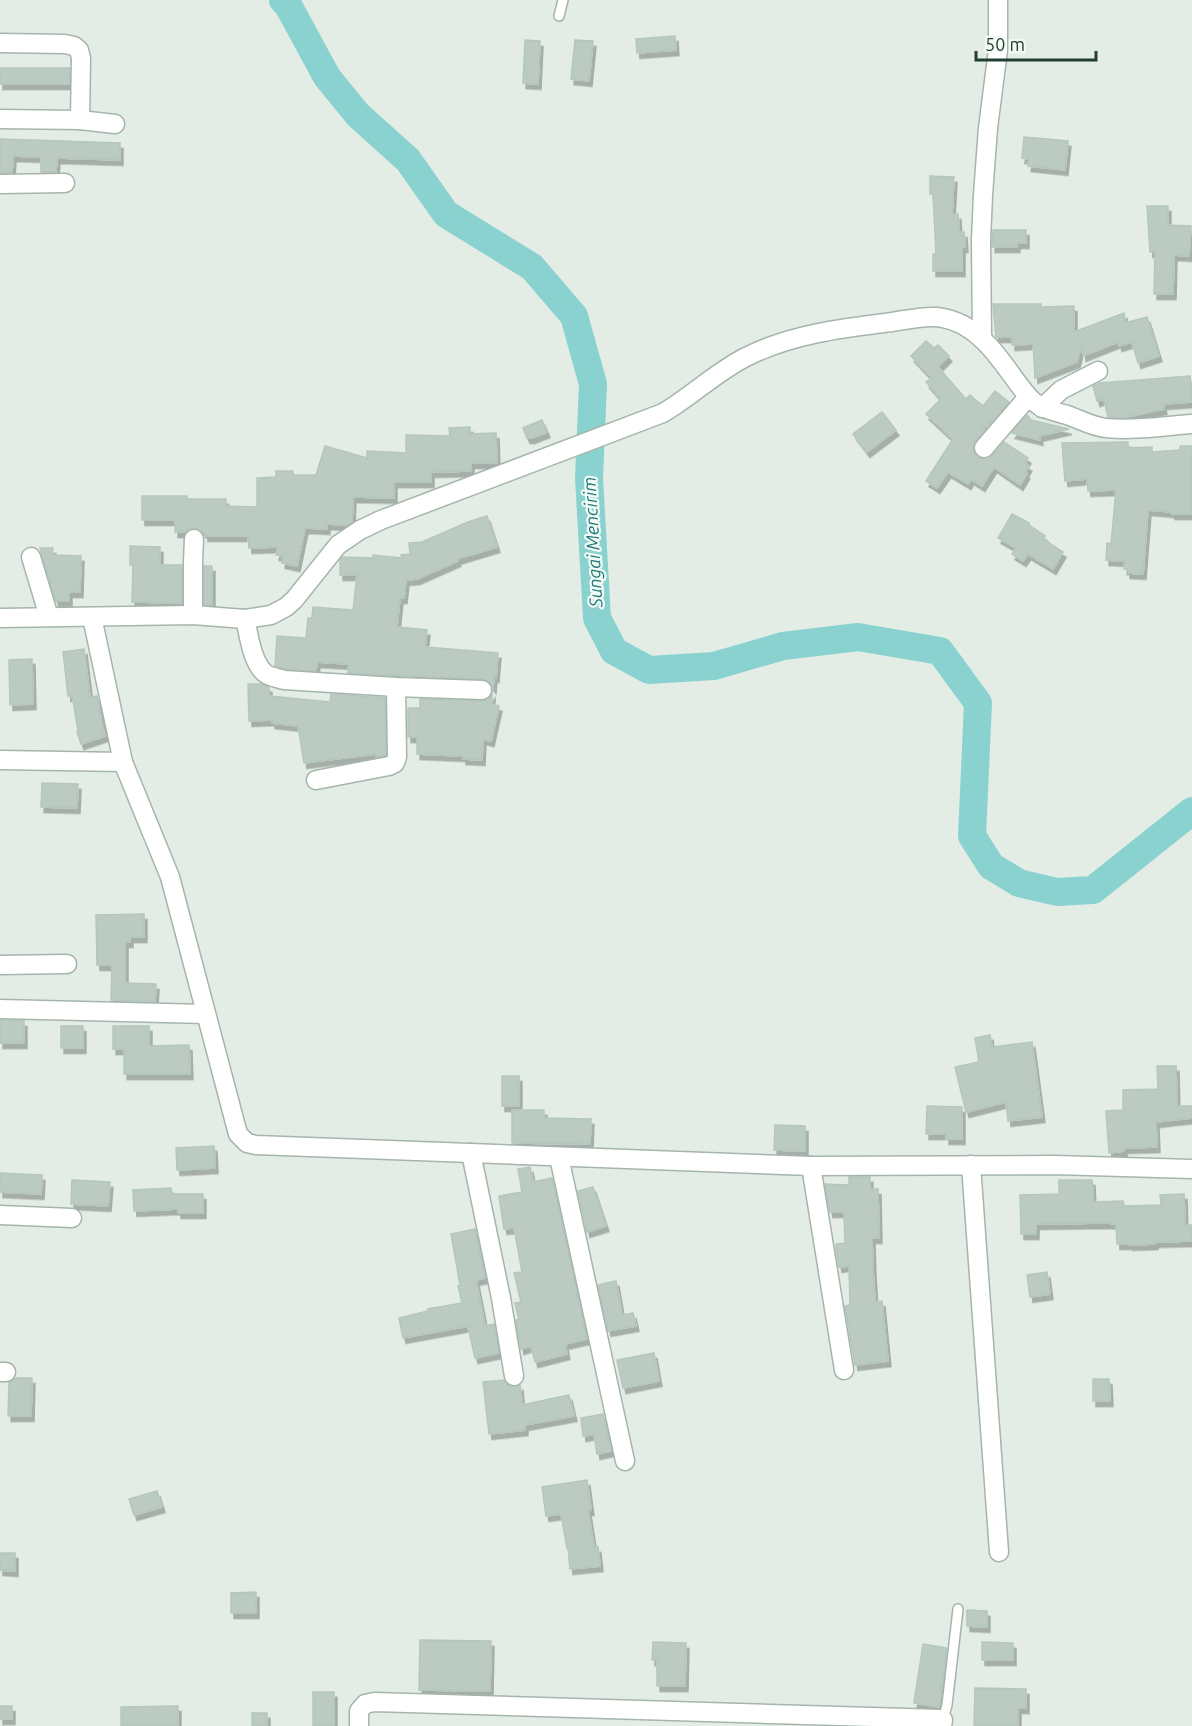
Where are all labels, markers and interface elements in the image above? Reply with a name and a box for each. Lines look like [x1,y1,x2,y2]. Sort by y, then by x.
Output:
scale bar [976,24,1096,62]
text: 50 m [985,34,1025,54]
water label: Sungai Mencirim [579,476,605,609]

